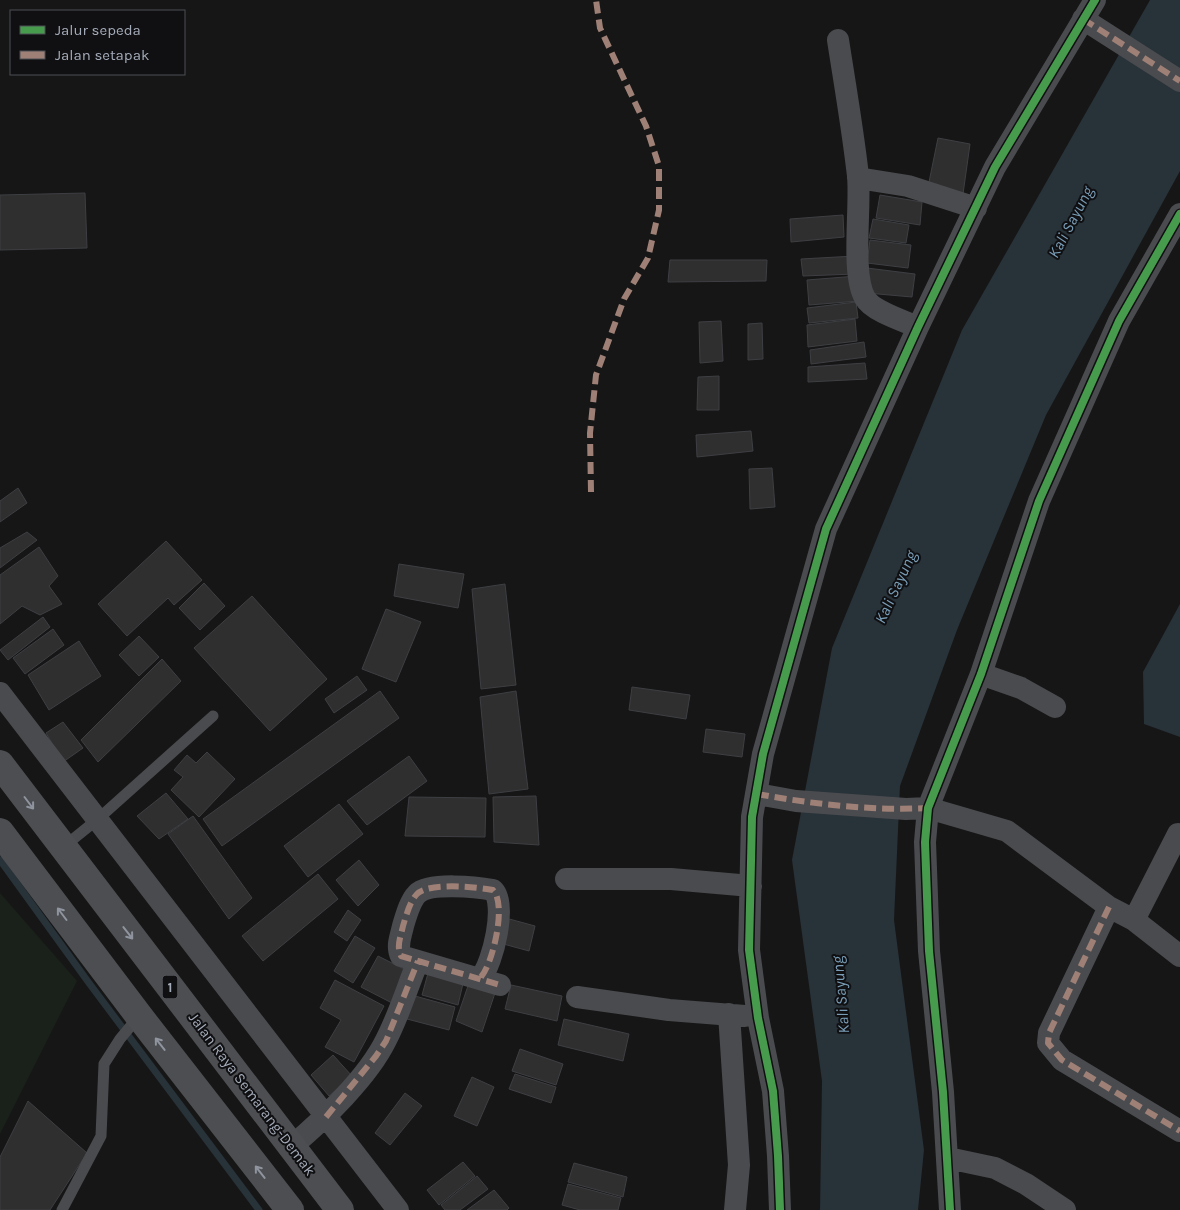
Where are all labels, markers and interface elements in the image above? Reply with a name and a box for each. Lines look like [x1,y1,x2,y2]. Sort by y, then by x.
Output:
legend [10,10,185,75]
text: Jalur sepeda [55,21,141,39]
text: Jalan setapak [55,46,149,64]
water label: Kali Sayung [1044,183,1098,261]
water label: Kali Sayung [870,547,921,627]
one-way arrow [24,796,34,810]
one-way arrow [57,907,67,921]
one-way arrow [122,926,133,939]
water label: Kali Sayung [828,954,853,1035]
road number: 1 [162,976,178,999]
street label: Jalan Raya Semarang-Demak [185,1009,319,1179]
one-way arrow [155,1037,166,1050]
one-way arrow [255,1165,266,1178]

